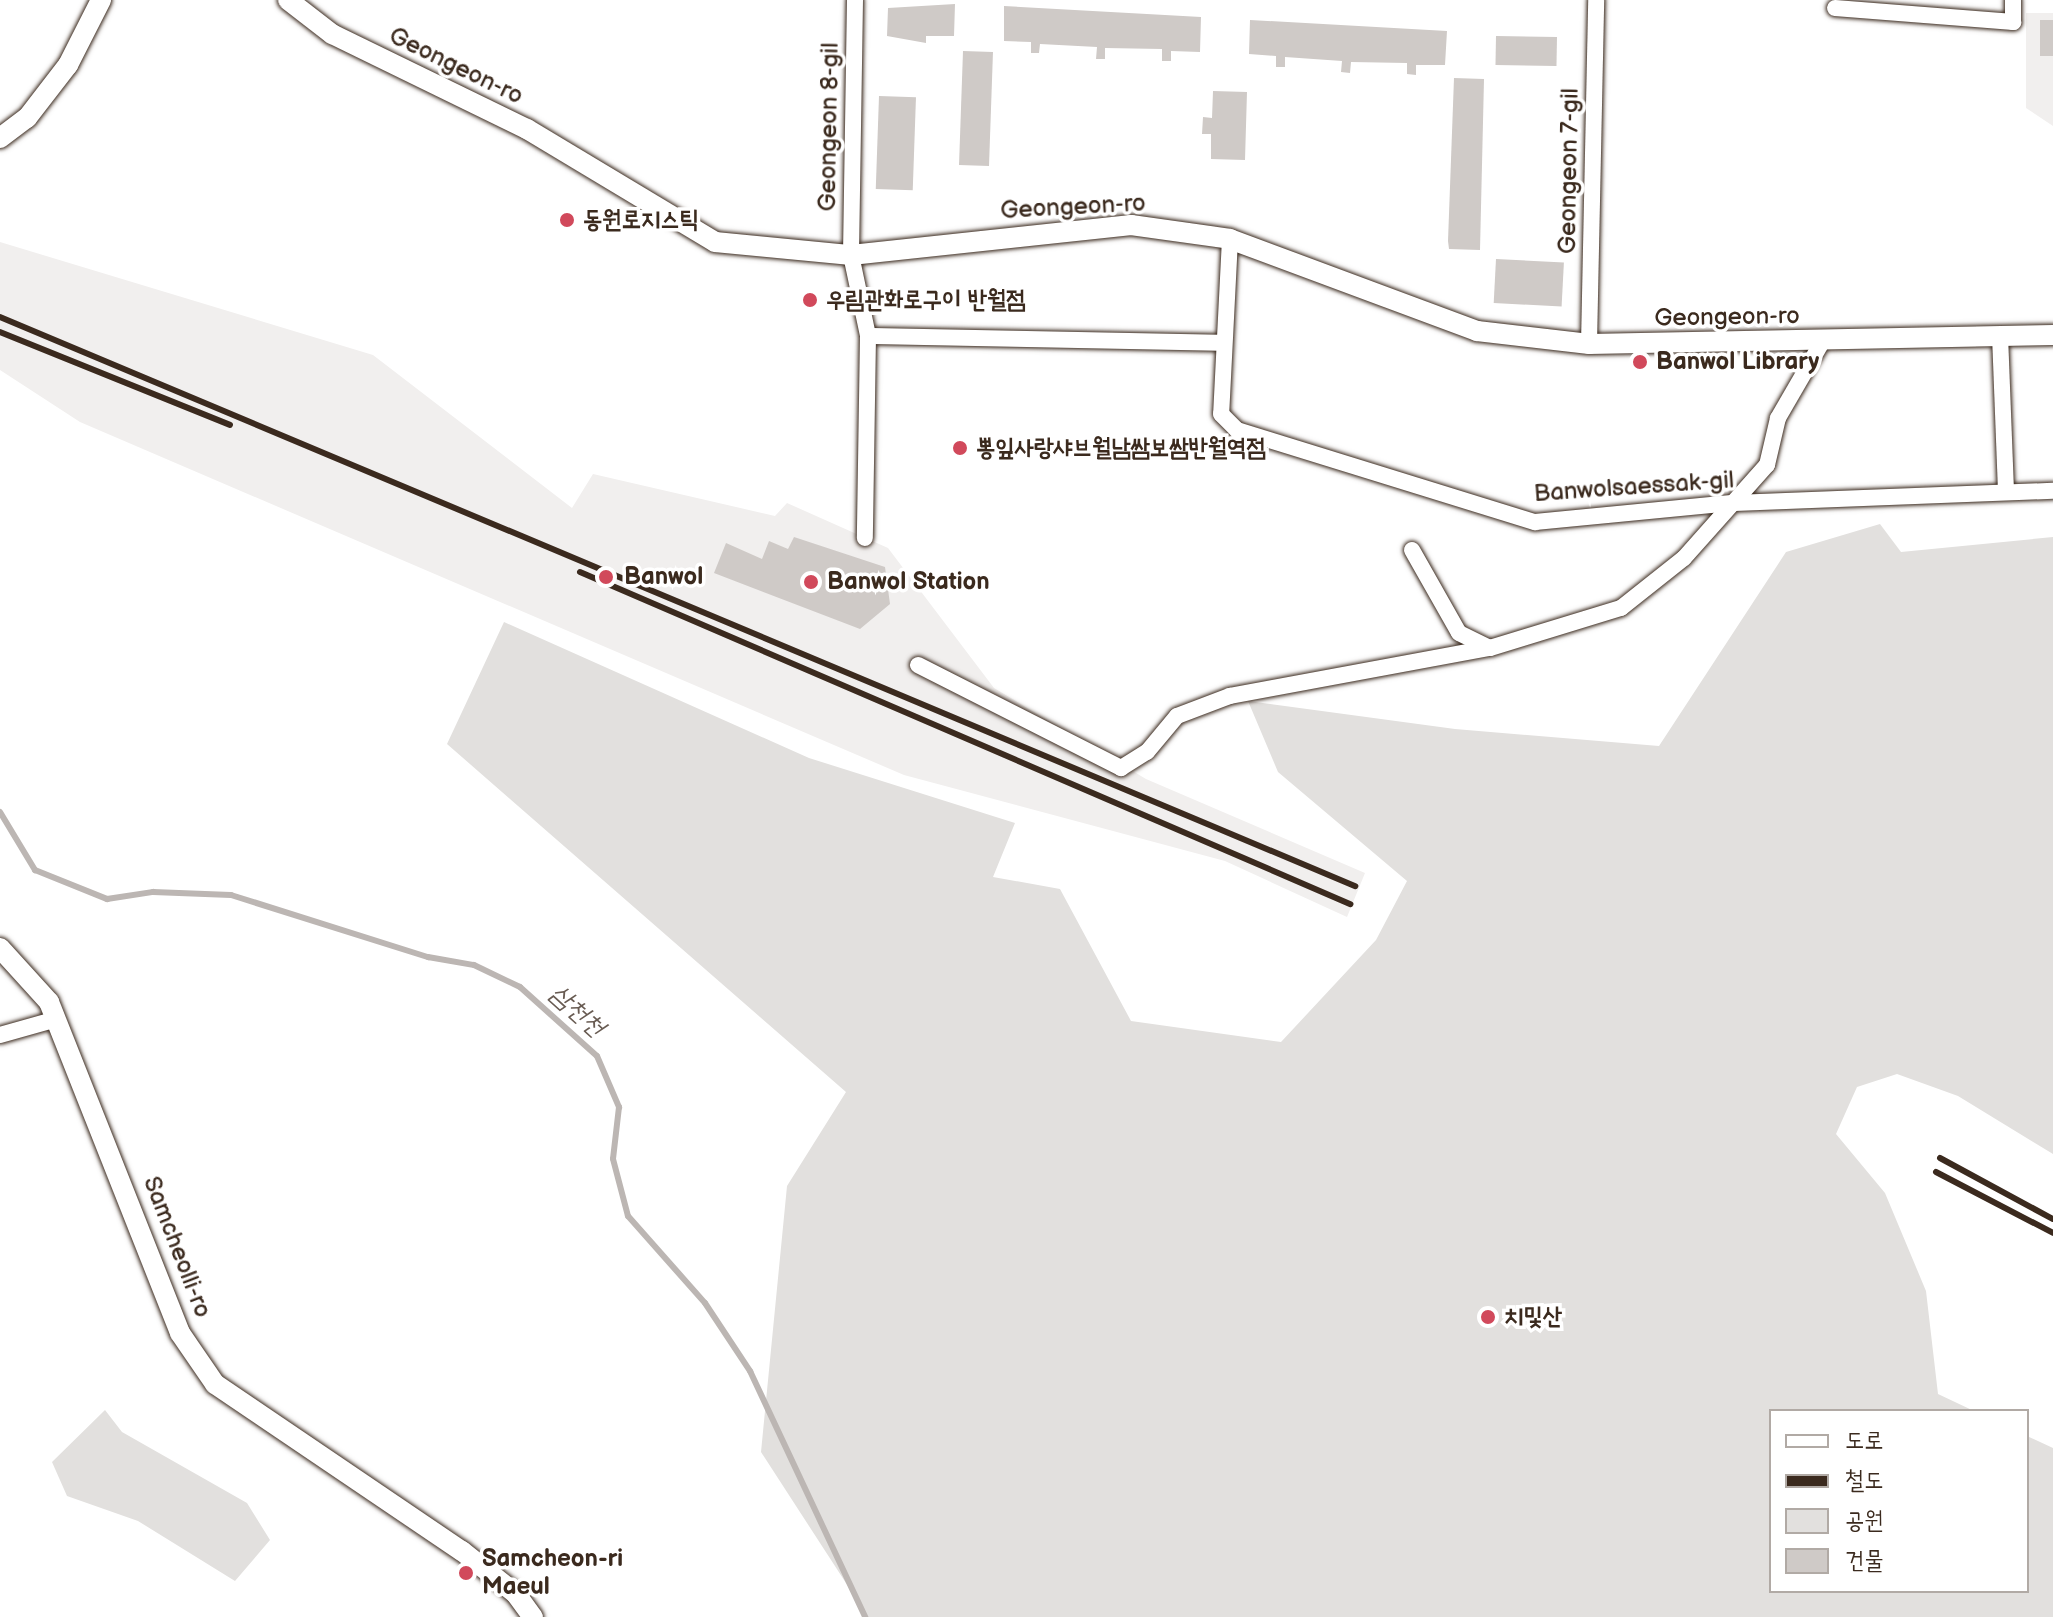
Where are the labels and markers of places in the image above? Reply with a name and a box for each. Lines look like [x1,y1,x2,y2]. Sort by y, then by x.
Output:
place label: 동원로지스틱 [583,206,699,234]
marker: 동원로지스틱 [558,211,576,229]
place label: 우림관화로구이 반월점 [826,286,1026,314]
marker: 우림관화로구이 반월점 [801,291,819,309]
place label: Banwol Library [1656,348,1819,376]
marker: Banwol Library [1631,353,1649,371]
place label: 뽕잎사랑샤브월남쌈보쌈반월역점 [976,434,1266,462]
marker: 뽕잎사랑샤브월남쌈보쌈반월역점 [951,439,969,457]
place label: Banwol [624,563,703,591]
marker: Banwol [595,566,617,588]
place label: Banwol Station [827,568,990,596]
marker: Banwol Station [802,573,820,591]
place label: 치및산 [1504,1303,1562,1331]
marker: 치및산 [1479,1308,1497,1326]
place label: Samcheon-ri Maeul [482,1545,623,1601]
marker: Samcheon-ri Maeul [457,1564,475,1582]

